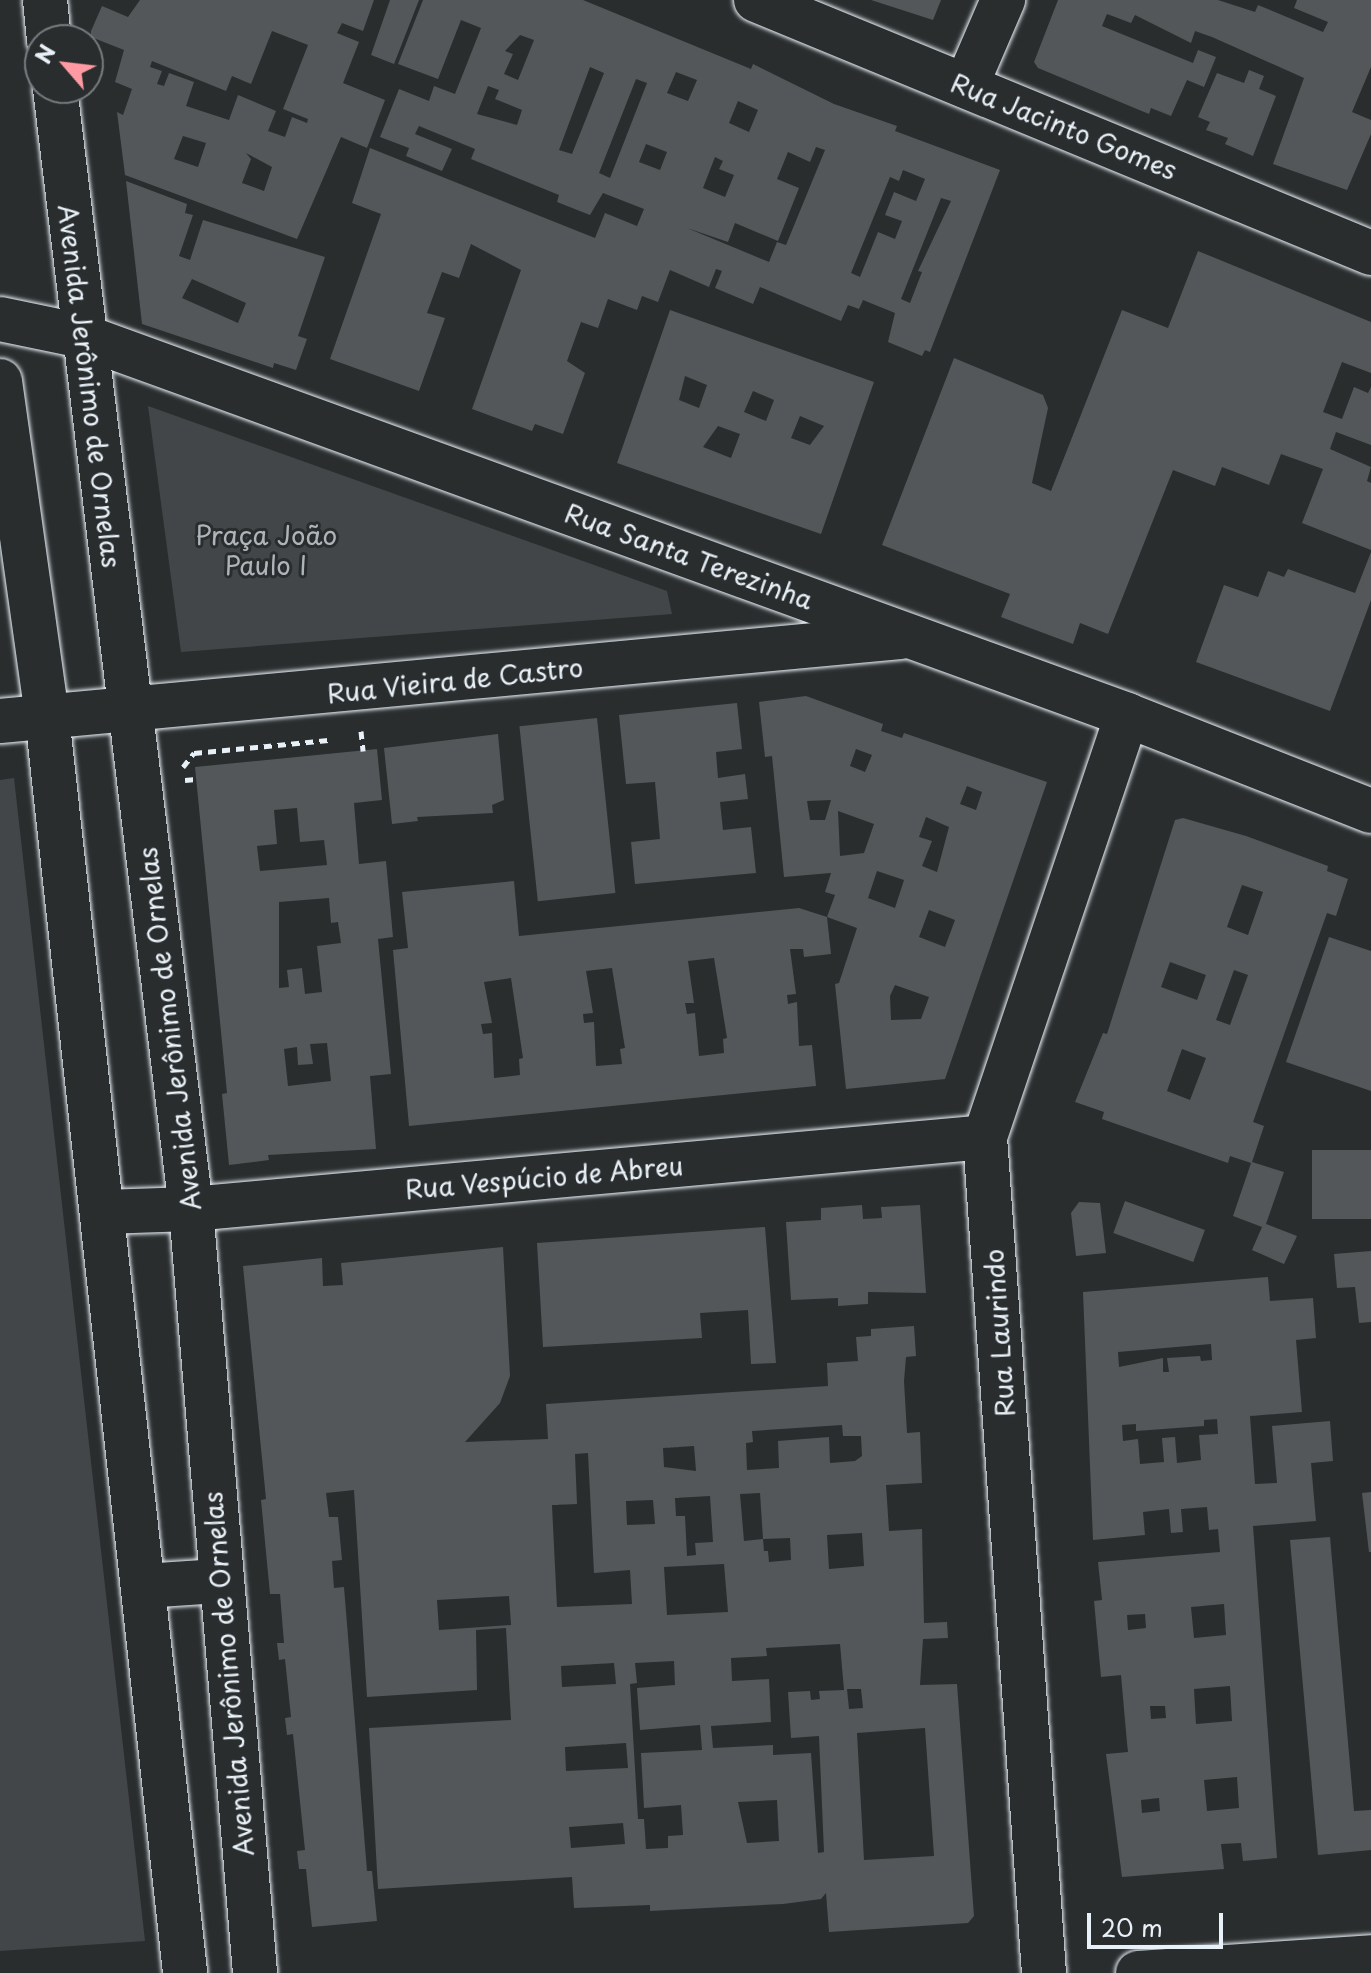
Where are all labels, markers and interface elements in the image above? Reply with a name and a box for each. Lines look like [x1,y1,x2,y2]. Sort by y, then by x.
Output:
north arrow [24,24,104,104]
text: N [25,38,63,69]
street label: Rua Jacinto Gomes [945,66,1183,186]
street label: Avenida Jerônimo de Ornelas [52,202,128,570]
street label: Rua Santa Terezinha [561,497,817,615]
park label: Praça João Paulo I [195,519,337,580]
street label: Rua Vieira de Castro [323,651,587,709]
street label: Avenida Jerônimo de Ornelas [131,845,207,1213]
street label: Rua Vespúcio de Abreu [401,1149,687,1205]
street label: Rua Laurindo [978,1248,1020,1418]
street label: Avenida Jerônimo de Ornelas [196,1489,260,1859]
scale bar [1091,1897,1227,1947]
text: 20 m [1101,1909,1163,1945]

